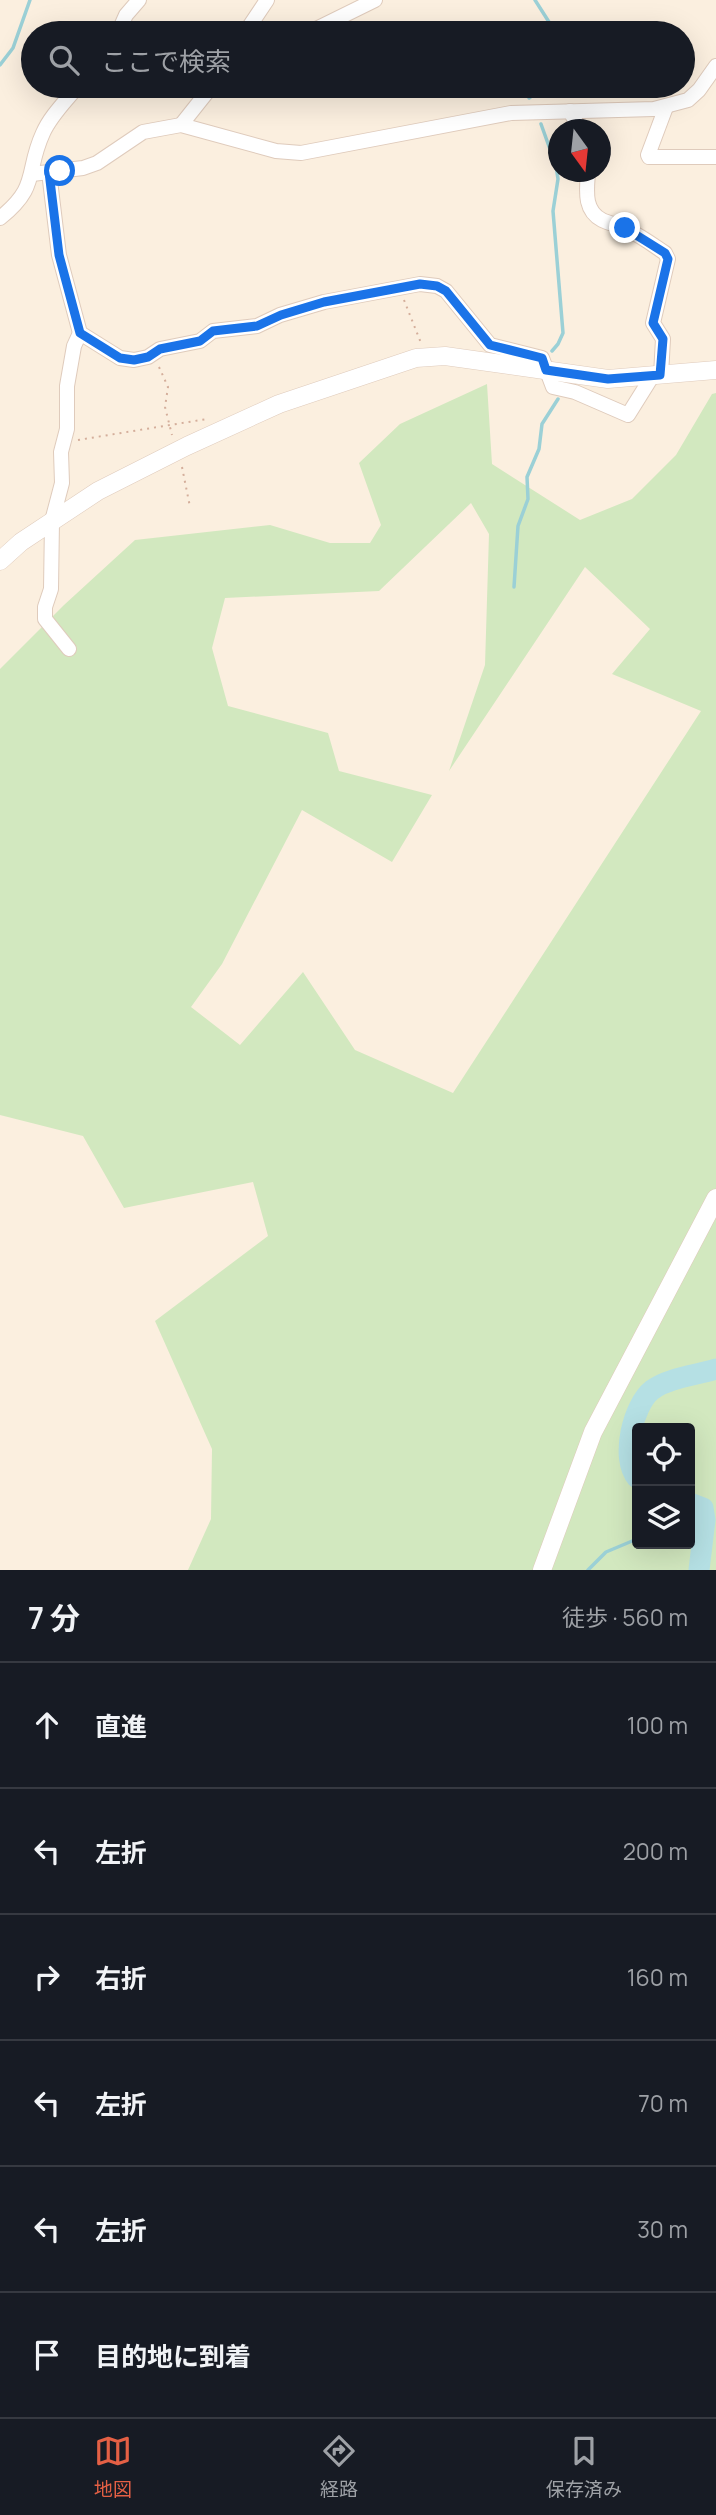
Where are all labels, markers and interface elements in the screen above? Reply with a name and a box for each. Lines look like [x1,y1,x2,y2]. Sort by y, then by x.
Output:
search box [21,21,695,98]
icon: search [45,41,83,79]
text: ここで検索 [101,43,231,79]
north arrow [548,119,611,182]
route start [44,155,75,186]
route end [609,212,640,243]
map controls [632,1423,695,1549]
button: locate [632,1423,695,1486]
button: layers [632,1486,695,1549]
text: 7 分 [28,1597,80,1638]
text: 徒歩 · 560 m [562,1601,688,1633]
icon: ahead [28,1706,66,1744]
text: 直進 [95,1708,147,1744]
text: 100 m [627,1709,688,1741]
icon: left [28,1832,66,1870]
text: 左折 [95,1834,147,1870]
text: 200 m [623,1835,688,1867]
icon: right [28,1958,66,1996]
text: 右折 [95,1960,147,1996]
text: 160 m [627,1961,688,1993]
icon: left [28,2084,66,2122]
text: 左折 [95,2086,147,2122]
text: 70 m [638,2087,688,2119]
icon: left [28,2210,66,2248]
text: 左折 [95,2212,147,2248]
text: 30 m [637,2213,688,2245]
icon: arrive [28,2336,66,2374]
text: 目的地に到着 [95,2338,251,2374]
tab: 地図 [94,2432,132,2502]
tab: 経路 [320,2432,358,2502]
tab: 保存済み [546,2432,622,2502]

